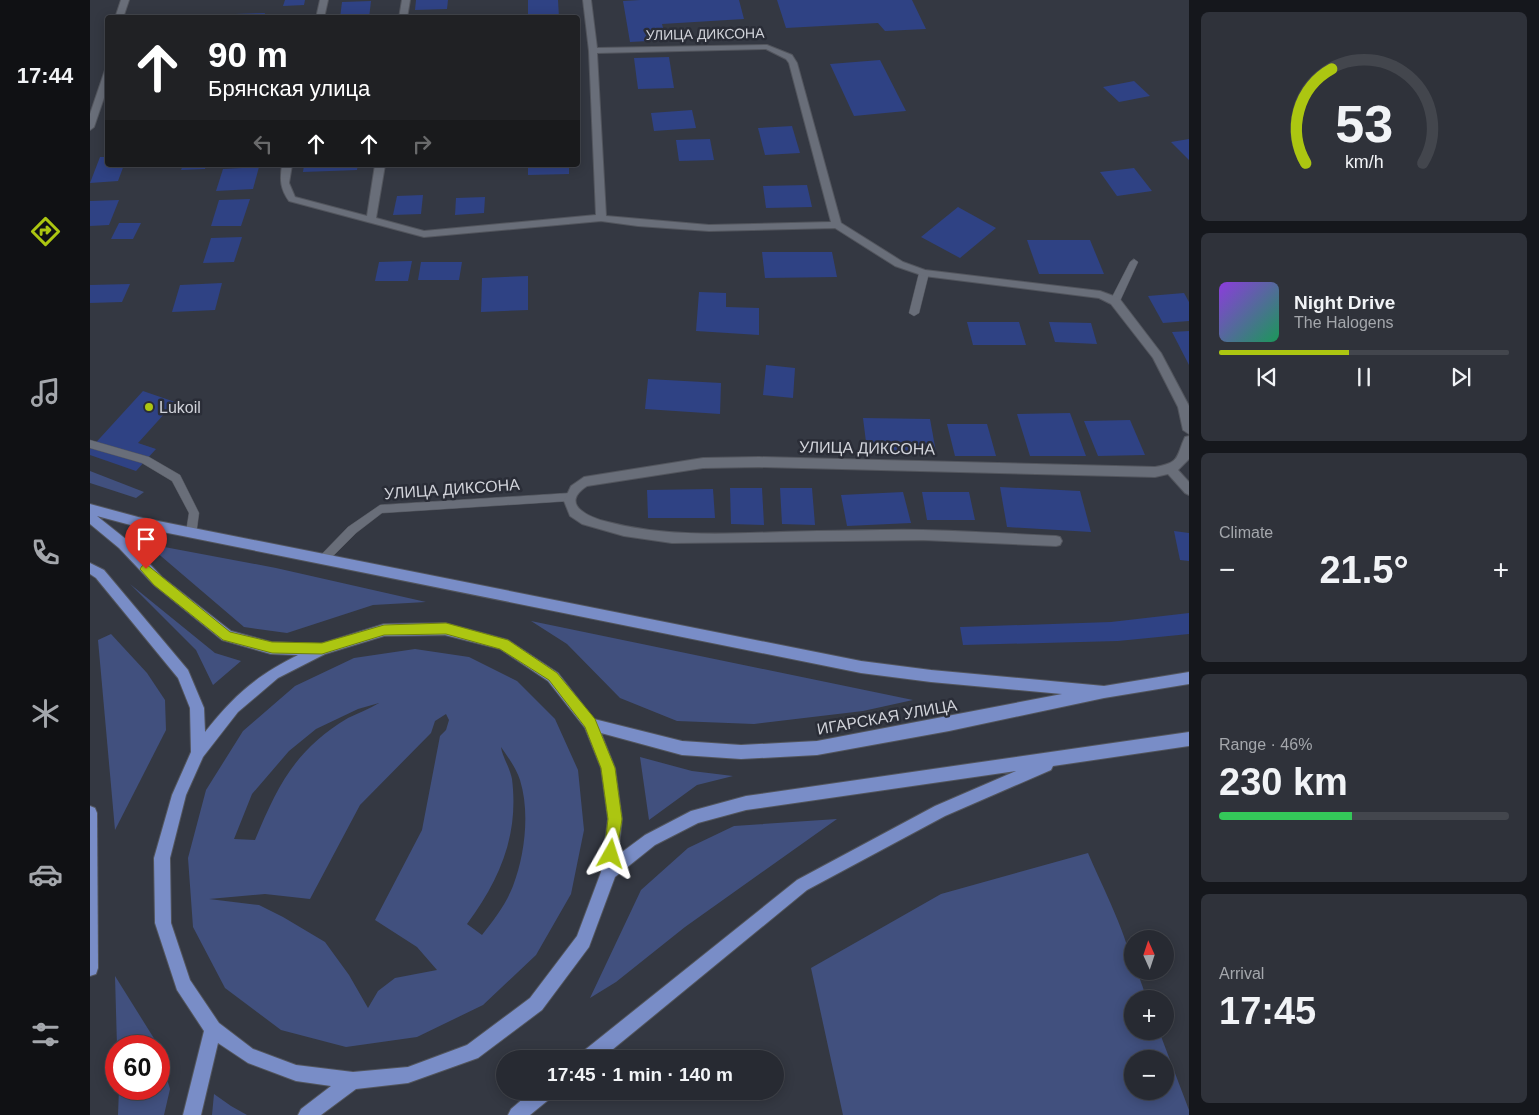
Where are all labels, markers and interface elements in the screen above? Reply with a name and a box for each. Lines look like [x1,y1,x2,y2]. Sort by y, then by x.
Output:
street label: УЛИЦА ДИКСОНА [645,25,765,43]
icon: ahead [125,35,190,100]
text: 90 m [208,35,288,74]
text: 17:44 [17,63,73,88]
text: Брянская улица [208,76,370,101]
text: 53 [1335,95,1393,153]
icon: left [249,130,277,158]
icon: ahead [302,130,330,158]
icon: ahead [355,130,383,158]
icon: right [408,130,436,158]
text: km/h [1345,152,1383,172]
icon: directions [28,214,63,249]
text: Night Drive [1294,292,1395,313]
text: The Halogens [1294,314,1394,331]
icon: previous [1253,363,1281,391]
icon: pause [1350,363,1378,391]
icon: next [1447,363,1475,391]
icon: music [28,375,63,410]
place label: Lukoil [159,399,201,416]
marker: Lukoil [143,401,155,413]
street label: УЛИЦА ДИКСОНА [799,438,935,458]
street label: УЛИЦА ДИКСОНА [384,476,521,502]
pin [125,518,167,569]
text: Climate [1219,524,1273,541]
icon: arrive [132,525,160,553]
icon: phone [28,535,63,570]
text: 21.5° [1319,549,1409,591]
text: − [1219,554,1235,585]
text: + [1493,554,1509,585]
icon: climate [28,696,63,731]
street label: ИГАРСКАЯ УЛИЦА [816,696,959,738]
text: Range · 46% [1219,736,1312,753]
text: 230 km [1219,761,1348,803]
position arrow [584,827,636,879]
icon: car [28,857,63,892]
north arrow [1124,930,1174,980]
map controls [1124,930,1174,1100]
text: Arrival [1219,965,1264,982]
button: + [1124,990,1174,1040]
text: 17:45 [1219,990,1316,1032]
icon: filters [28,1017,63,1052]
speed limit sign: 60 [105,1035,170,1100]
button: − [1124,1050,1174,1100]
text: 17:45 · 1 min · 140 m [547,1064,733,1085]

